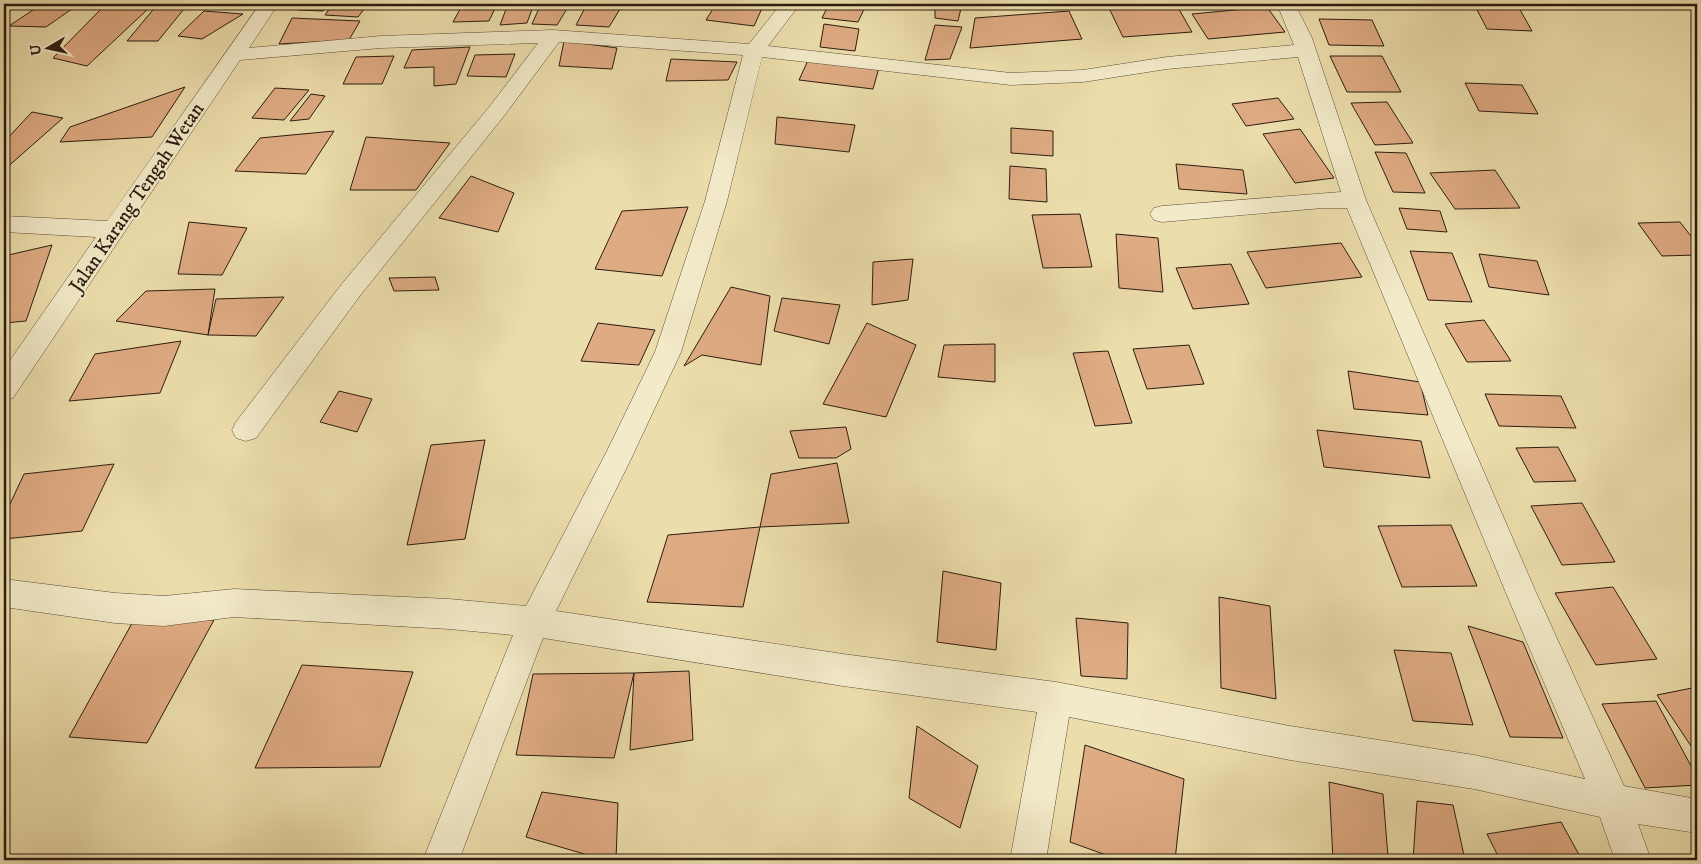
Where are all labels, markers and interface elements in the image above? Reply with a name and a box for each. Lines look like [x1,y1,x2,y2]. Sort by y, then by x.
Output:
north arrow [22,22,72,72]
text: U [26,43,46,57]
street label: Jalan Karang Tengah Wetan [63,97,211,299]

